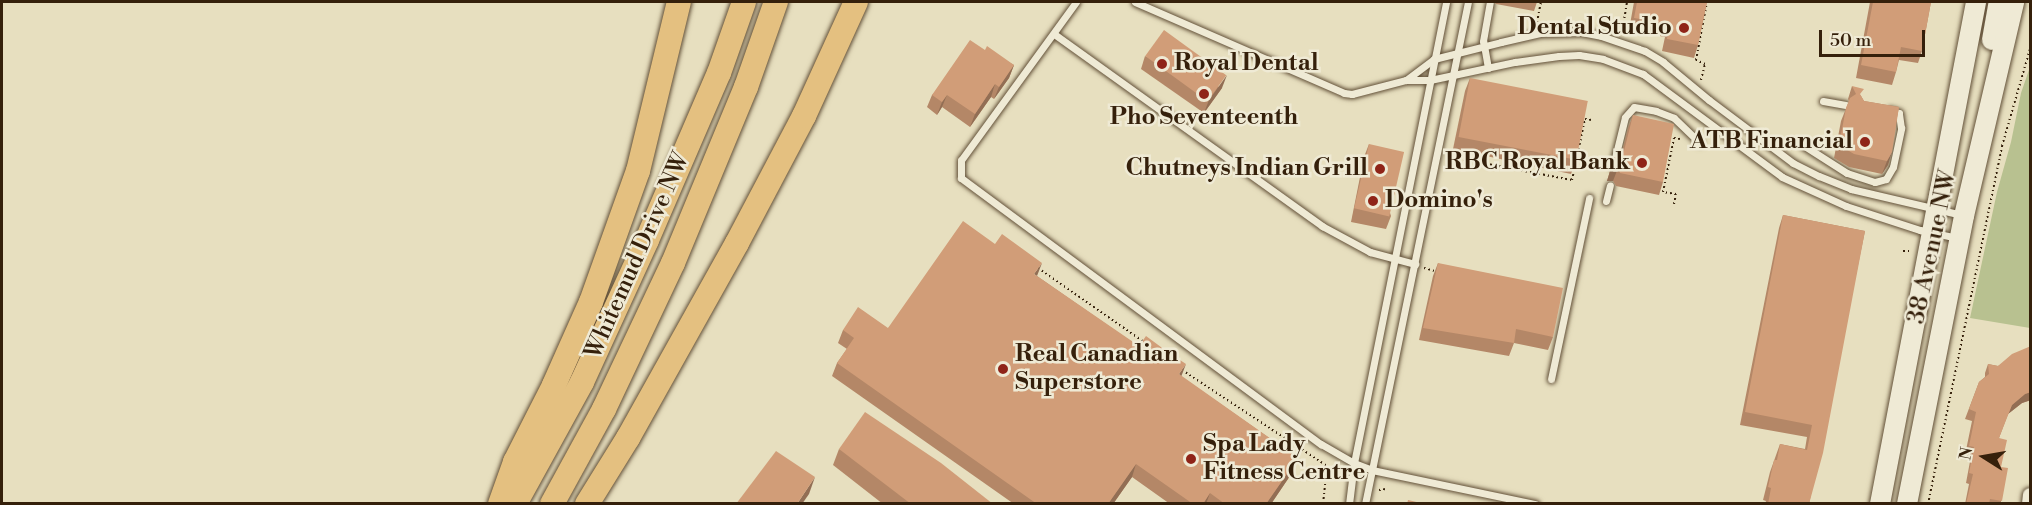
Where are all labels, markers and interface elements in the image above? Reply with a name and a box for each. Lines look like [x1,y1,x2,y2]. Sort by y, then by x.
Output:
place label: Dental Studio [1517,14,1672,42]
scale bar [1822,18,1928,56]
marker: Dental Studio [1677,21,1691,35]
text: 50 m [1830,29,1871,52]
place label: Royal Dental [1174,50,1319,78]
marker: Royal Dental [1155,57,1169,71]
marker: Pho Seventeenth [1197,87,1211,101]
place label: Pho Seventeenth [1110,104,1298,132]
place label: ATB Financial [1690,128,1853,156]
marker: ATB Financial [1858,135,1872,149]
street label: Whitemud Drive NW [579,148,697,364]
place label: RBC Royal Bank [1445,149,1630,177]
place label: Chutneys Indian Grill [1126,155,1368,183]
marker: RBC Royal Bank [1635,156,1649,170]
marker: Chutneys Indian Grill [1373,162,1387,176]
street label: 38 Avenue NW [1903,167,1963,327]
place label: Domino's [1385,187,1493,215]
marker: Domino's [1366,194,1380,208]
place label: Real Canadian Superstore [1015,341,1178,397]
marker: Real Canadian Superstore [996,362,1010,376]
north arrow [1954,427,2014,487]
place label: Spa Lady Fitness Centre [1203,431,1365,487]
text: N [1955,445,1977,462]
marker: Spa Lady Fitness Centre [1184,452,1198,466]

